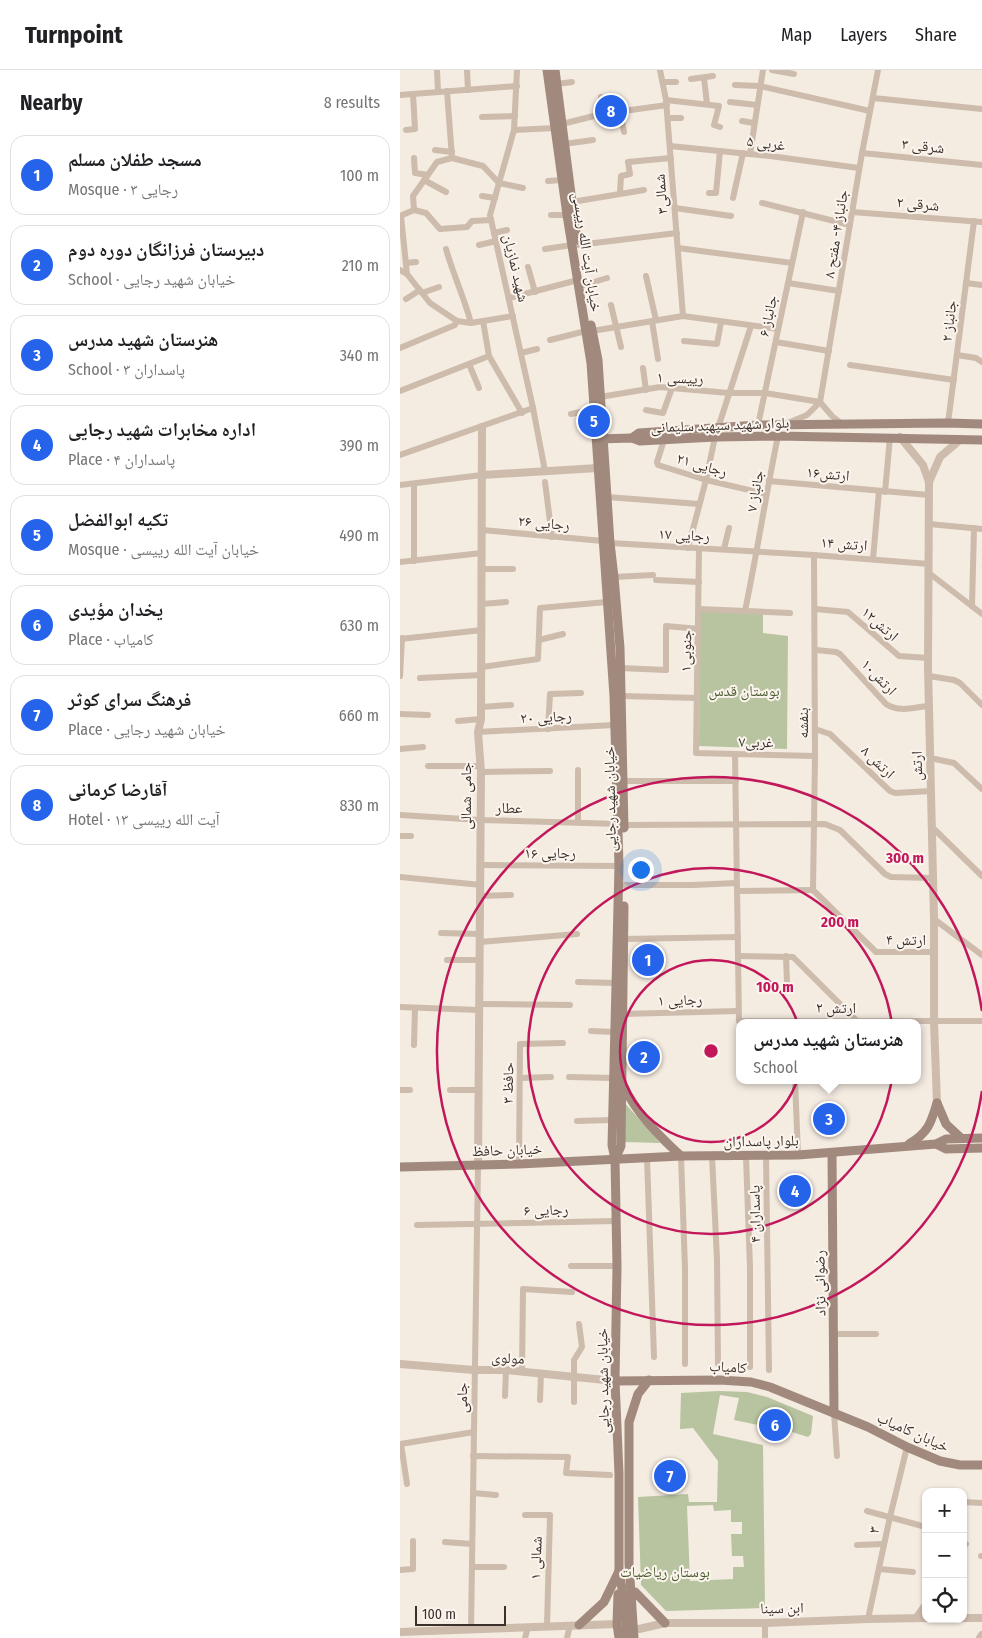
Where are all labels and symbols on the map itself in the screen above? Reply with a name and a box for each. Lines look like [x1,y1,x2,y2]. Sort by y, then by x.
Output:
pin: 8 [595,92,627,130]
street label: غربی ۵ [746,132,787,155]
street label: شرقی ۳ [901,135,945,158]
street label: شمالی۳ [651,173,672,215]
street label: جانباز ۴- مفتح ۸ [820,188,853,280]
street label: خیابان آیت الله رییسی [568,191,605,314]
street label: شرقی ۲ [896,193,940,216]
street label: شهید نمازیان [498,232,533,304]
street label: جانباز ۶ [755,293,781,338]
street label: جانباز ۲ [938,299,961,343]
street label: رییسی ۱ [656,368,704,389]
pin: 5 [578,402,610,440]
street label: بلوار شهید سپهبد سلیمانی [650,414,790,437]
street label: رجایی ۲۱ [674,449,729,482]
street label: ارتش۱۶ [806,463,850,486]
street label: جانباز ۷ [743,468,768,513]
street label: رجایی ۲۶ [517,512,571,535]
street label: رجایی ۱۷ [658,525,710,546]
street label: ارتش ۱۴ [820,533,868,556]
street label: ارتش۱۲ [857,603,902,646]
street label: جنوبی۱ [677,629,696,672]
street label: ارتش۱۰ [857,655,900,700]
park label: بوستان قدس [708,682,780,701]
street label: رجایی ۲۰ [520,707,572,728]
street label: بنفشه [794,707,812,739]
street label: غربی۷ [738,733,774,752]
street label: ارتش ۸ [857,742,899,783]
street label: خیابان شهید رجایی [600,746,621,852]
street label: ارتش [908,751,927,781]
street label: جامی شمالی [457,762,476,830]
street label: عطار [495,799,523,817]
street label: رجایی ۱۶ [524,844,576,863]
text: 300 m [885,849,924,867]
your location [628,857,654,883]
text: 200 m [820,913,859,931]
street label: ارتش ۴ [886,931,926,950]
pin: 1 [632,941,664,979]
text: 100 m [756,978,794,996]
street label: رجایی ۱ [657,990,703,1011]
street label: ارتش ۲ [816,999,856,1018]
pin: 2 [628,1038,660,1076]
centre of rings [702,1042,720,1060]
street label: حافظ ۳ [499,1062,517,1104]
pin: 3 [813,1100,845,1138]
street label: بلوار پاسداران [723,1131,799,1152]
street label: خیابان حافظ [472,1140,543,1161]
pin: 4 [779,1172,811,1210]
street label: پاسداران ۴ [745,1185,766,1243]
street label: رجایی ۶ [523,1200,569,1221]
street label: رضوانی نژاد [810,1250,831,1316]
street label: خیابان شهید رجایی [593,1328,614,1434]
street label: مولوی [491,1348,525,1369]
street label: کامیاب [709,1357,747,1377]
street label: جامی [453,1382,472,1413]
pin: 6 [759,1406,791,1444]
street label: خیابان کامیاب [874,1408,952,1457]
pin: 7 [654,1457,686,1495]
street label: ۳ [864,1525,884,1535]
street label: شمالی ۱ [526,1536,547,1580]
park label: بوستان ریاضیات [620,1563,710,1582]
street label: ابن سینا [760,1599,804,1618]
scale bar [415,1603,506,1626]

